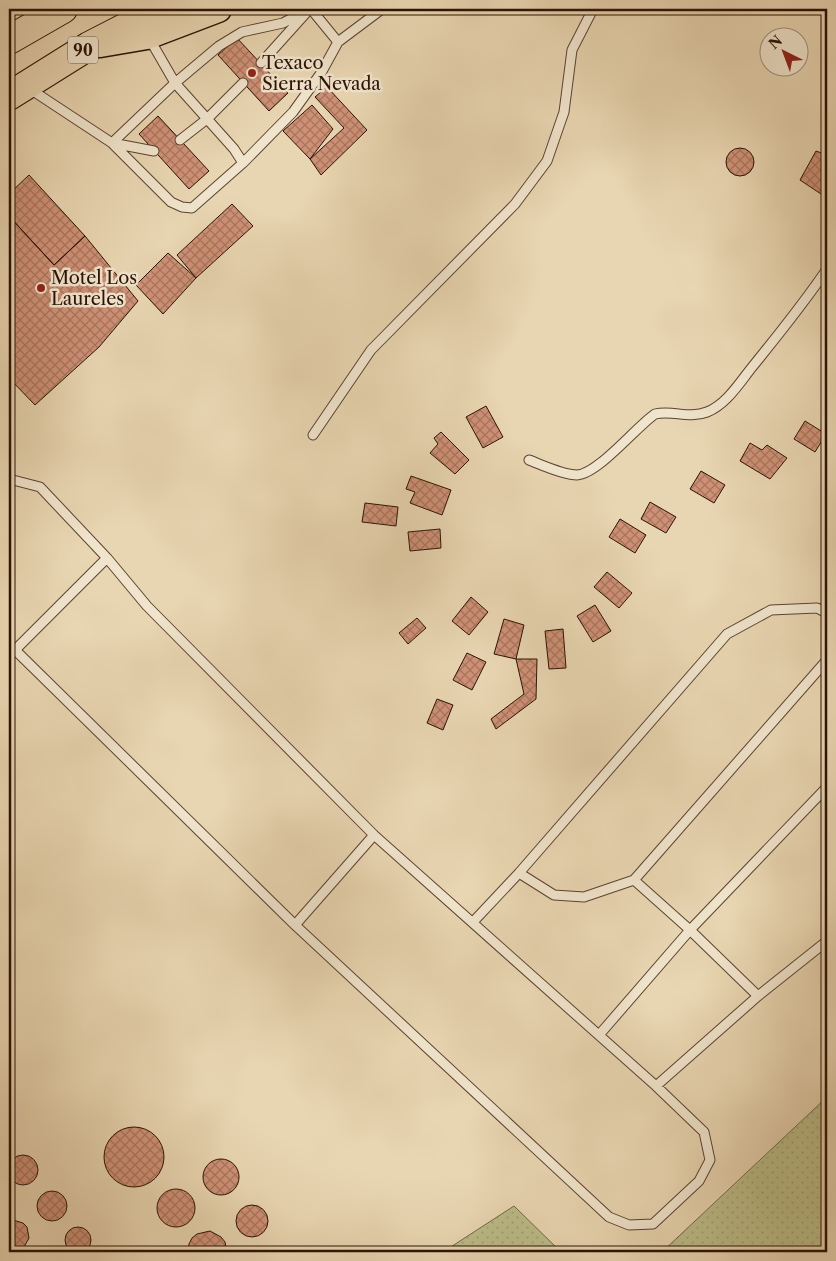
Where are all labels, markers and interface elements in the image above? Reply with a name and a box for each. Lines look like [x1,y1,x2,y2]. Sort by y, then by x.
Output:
north arrow [758,28,808,78]
text: N [765,32,786,53]
road number: 90 [68,36,98,64]
place label: Texaco Sierra Nevada [262,52,381,95]
marker: Texaco Sierra Nevada [246,67,258,79]
place label: Motel Los Laureles [51,267,137,310]
marker: Motel Los Laureles [35,282,47,294]

